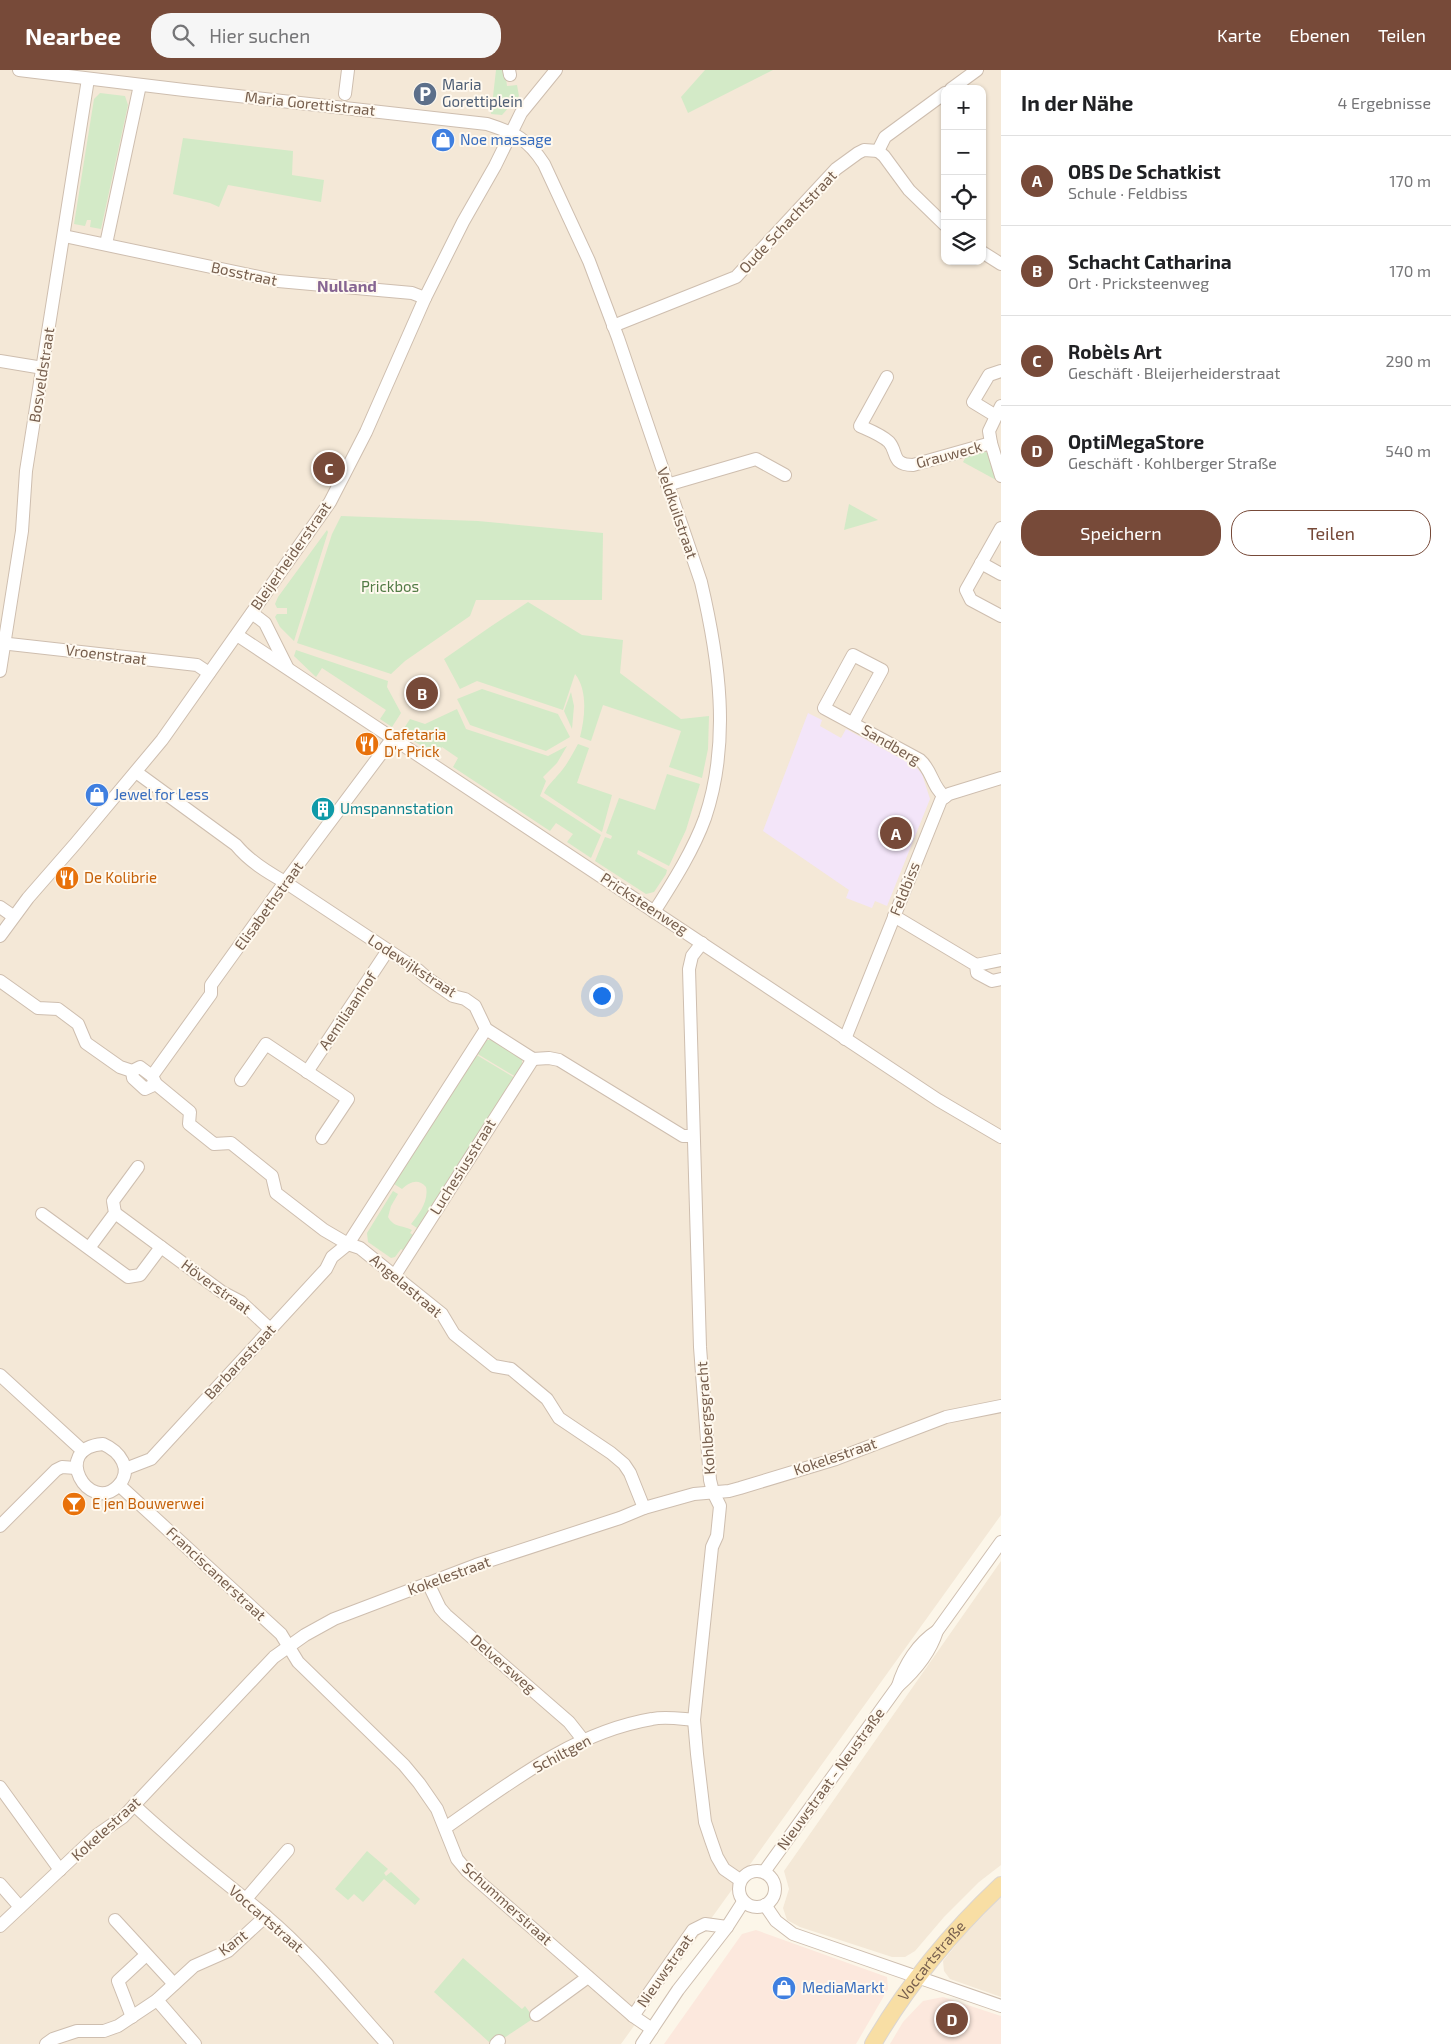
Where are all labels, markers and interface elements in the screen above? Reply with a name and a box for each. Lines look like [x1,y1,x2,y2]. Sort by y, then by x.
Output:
search box [151,13,501,58]
text: Nearbee [25,21,121,50]
icon: search [169,21,197,49]
text: Hier suchen [209,24,310,47]
text: Karte [1217,24,1261,46]
text: Ebenen [1289,24,1350,46]
text: Teilen [1378,24,1426,46]
place label: Maria Gorettiplein [442,75,523,110]
parking icon: Maria Gorettiplein [412,81,438,107]
map controls [941,85,986,265]
button: + [941,85,986,130]
street label: Maria Gorettistraat [244,87,377,119]
text: In der Nähe [1021,90,1133,115]
text: 4 Ergebnisse [1338,93,1431,112]
shop icon: Noe massage [430,127,456,153]
place label: Noe massage [460,130,552,148]
button: − [941,130,986,175]
text: OBS De Schatkist [1068,160,1221,183]
street label: Oude Schachtstraat [735,166,840,277]
text: A [1032,171,1042,190]
text: 170 m [1389,171,1431,190]
button: locate [941,175,986,220]
text: Schule · Feldbiss [1068,183,1188,202]
button: layers [941,220,986,265]
text: Schacht Catharina [1068,250,1232,273]
street label: Bosstraat [210,257,279,289]
text: B [1032,261,1042,280]
text: 170 m [1389,261,1431,280]
text: Ort · Pricksteenweg [1068,273,1209,292]
district label: Nulland [317,276,377,295]
street label: Bosveldstraat [25,326,57,424]
text: Robèls Art [1068,340,1162,363]
text: C [1032,351,1042,370]
text: 290 m [1386,351,1431,370]
text: Geschäft · Bleijerheiderstraat [1068,363,1280,382]
text: OptiMegaStore [1068,430,1204,453]
street label: Grauweck [914,437,984,471]
text: D [1032,441,1042,460]
text: 540 m [1385,441,1431,460]
pin: C [313,449,345,487]
text: Geschäft · Kohlberger Straße [1068,453,1277,472]
street label: Veldkuilstraat [654,465,702,561]
street label: Bleijerheiderstraat [246,498,335,614]
button: Speichern [1021,510,1221,556]
button: Teilen [1231,510,1431,556]
park label: Prickbos [361,577,419,595]
street label: Vroenstraat [65,640,148,668]
pin: B [406,674,438,712]
street label: Sandberg [859,720,925,768]
place label: Cafetaria D'r Prick [384,725,446,760]
restaurant icon: Cafetaria D'r Prick [354,731,380,757]
shop icon: Jewel for Less [84,782,110,808]
place label: Jewel for Less [114,785,209,803]
building icon: Umspannstation [310,796,336,822]
place label: Umspannstation [340,799,453,817]
pin: A [880,814,912,852]
street label: Elisabethstraat [230,857,306,953]
street label: Feldbiss [885,859,923,918]
restaurant icon: De Kolibrie [54,865,80,891]
place label: De Kolibrie [84,868,157,886]
street label: Pricksteenweg [598,868,692,938]
street label: Lodewijkstraat [364,930,460,1001]
street label: Aemiliaanhof [314,968,380,1053]
your location [589,983,615,1009]
street label: Luchesiusstraat [426,1115,499,1218]
street label: Angelastraat [367,1250,447,1321]
street label: Höverstraat [178,1255,255,1318]
street label: Barbarastraat [200,1320,279,1403]
street label: Kohlbergsgracht [692,1361,718,1475]
street label: Kokelestraat [791,1433,879,1479]
bar icon: E jen Bouwerwei [61,1491,87,1517]
place label: E jen Bouwerwei [92,1494,204,1513]
street label: Franciscanerstraat [163,1523,270,1624]
street label: Kokelestraat [405,1552,493,1598]
street label: Delversweg [467,1630,540,1697]
street label: Nieuwstraat - Neustraße [773,1704,888,1853]
street label: Schiltgen [529,1730,594,1776]
street label: Kokelestraat [67,1792,144,1864]
street label: Schummerstraat [459,1858,557,1949]
street label: Voccartstraat [226,1881,308,1956]
street label: Voccartstraße [894,1917,969,2004]
street label: Kant [214,1925,251,1959]
street label: Nieuwstraat [632,1930,696,2010]
shop icon: MediaMarkt [771,1975,797,2001]
place label: MediaMarkt [802,1978,885,1996]
pin: D [936,2000,968,2038]

